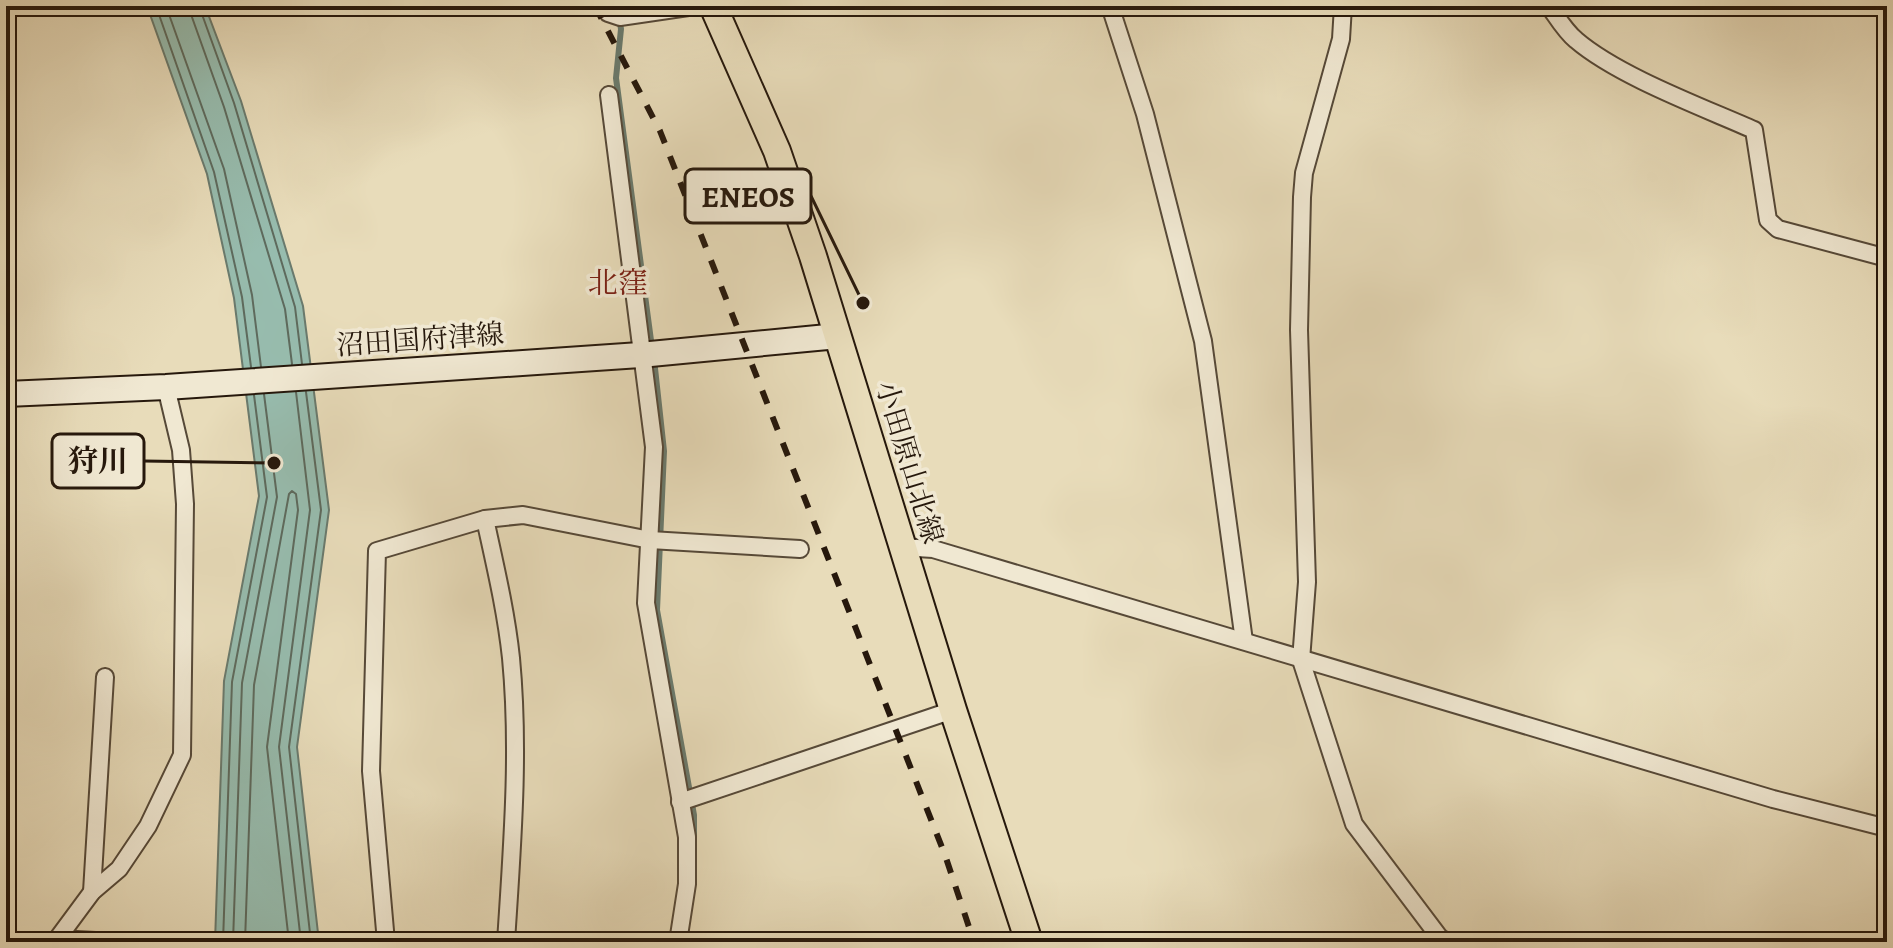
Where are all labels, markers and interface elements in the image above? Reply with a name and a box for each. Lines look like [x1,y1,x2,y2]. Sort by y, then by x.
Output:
callout: ENEOS [685,169,811,223]
text: ENEOS [701,177,795,217]
district label: 北窪 [588,263,648,303]
street label: 沼田国府津線 [335,315,505,365]
street label: 小田原山北線 [866,376,952,548]
callout: 狩川 [52,434,144,488]
text: 狩川 [68,441,128,481]

